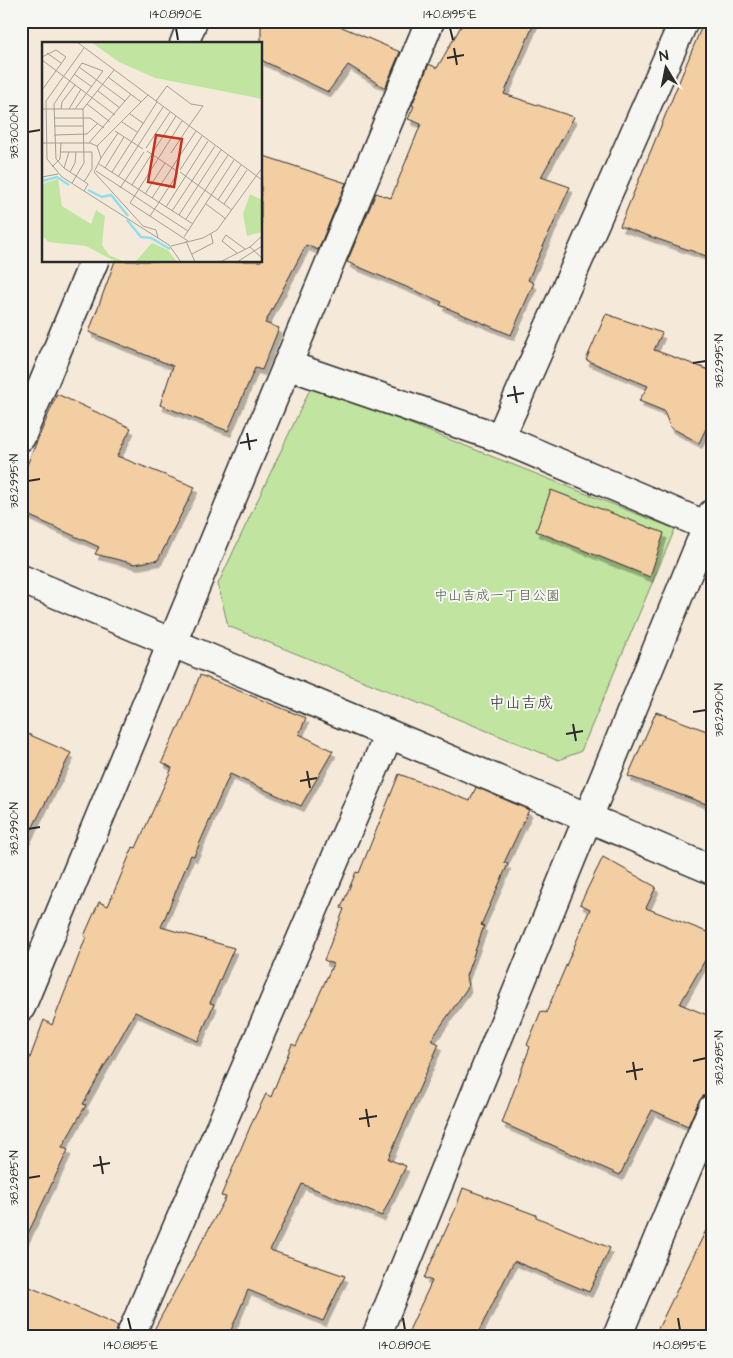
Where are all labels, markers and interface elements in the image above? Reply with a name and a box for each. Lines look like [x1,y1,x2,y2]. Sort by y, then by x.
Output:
text: 140.8190°E [150,6,202,23]
text: 140.8195°E [423,6,477,23]
inset map [42,42,262,262]
north arrow [640,42,690,92]
text: N [658,46,670,67]
text: 38.3000°N [6,104,23,159]
text: 38.2995°N [711,333,728,388]
text: 38.2995°N [6,453,23,508]
park label: 中山吉成一丁目公園 [434,586,560,606]
text: 38.2990°N [711,683,728,737]
district label: 中山吉成 [489,692,553,714]
text: 38.2990°N [6,802,23,856]
text: 38.2985°N [711,1030,728,1086]
text: 38.2985°N [6,1150,23,1206]
text: 140.8185°E [104,1337,158,1354]
text: 140.8190°E [379,1337,431,1354]
text: 140.8195°E [653,1337,707,1354]

